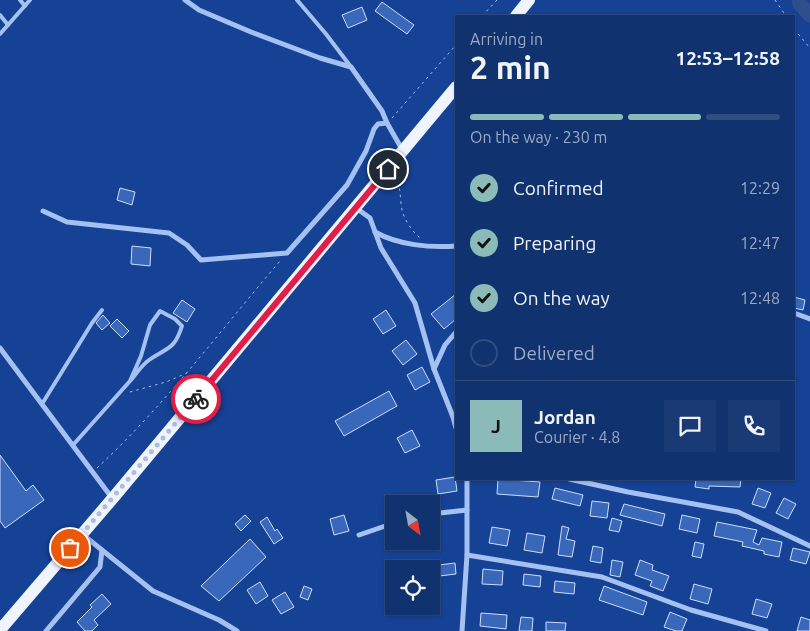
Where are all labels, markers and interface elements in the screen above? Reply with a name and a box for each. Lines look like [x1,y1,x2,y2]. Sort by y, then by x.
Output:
text: Arriving in [470,30,543,48]
text: 12:53–12:58 [675,47,780,69]
text: 2 min [470,49,551,85]
text: On the way · 230 m [470,128,607,146]
pin [367,148,409,190]
icon: home [374,155,402,183]
icon: check [470,174,498,202]
text: Confirmed [513,177,604,199]
text: 12:29 [740,179,780,197]
icon: check [470,229,498,257]
text: Preparing [513,232,597,254]
text: 12:47 [740,234,780,252]
icon: check [470,284,498,312]
text: On the way [513,287,610,309]
text: 12:48 [740,289,780,307]
text: Delivered [513,342,595,364]
courier [171,374,221,424]
icon: bike [182,385,210,413]
button: chat [664,400,716,452]
button: phone [728,400,780,452]
text: Jordan [534,406,596,428]
text: J [491,415,501,437]
text: Courier · 4.8 [534,428,620,446]
north arrow [385,495,440,550]
map controls [385,495,440,615]
pin [49,527,91,569]
icon: bag [56,534,84,562]
button: locate [385,560,440,615]

